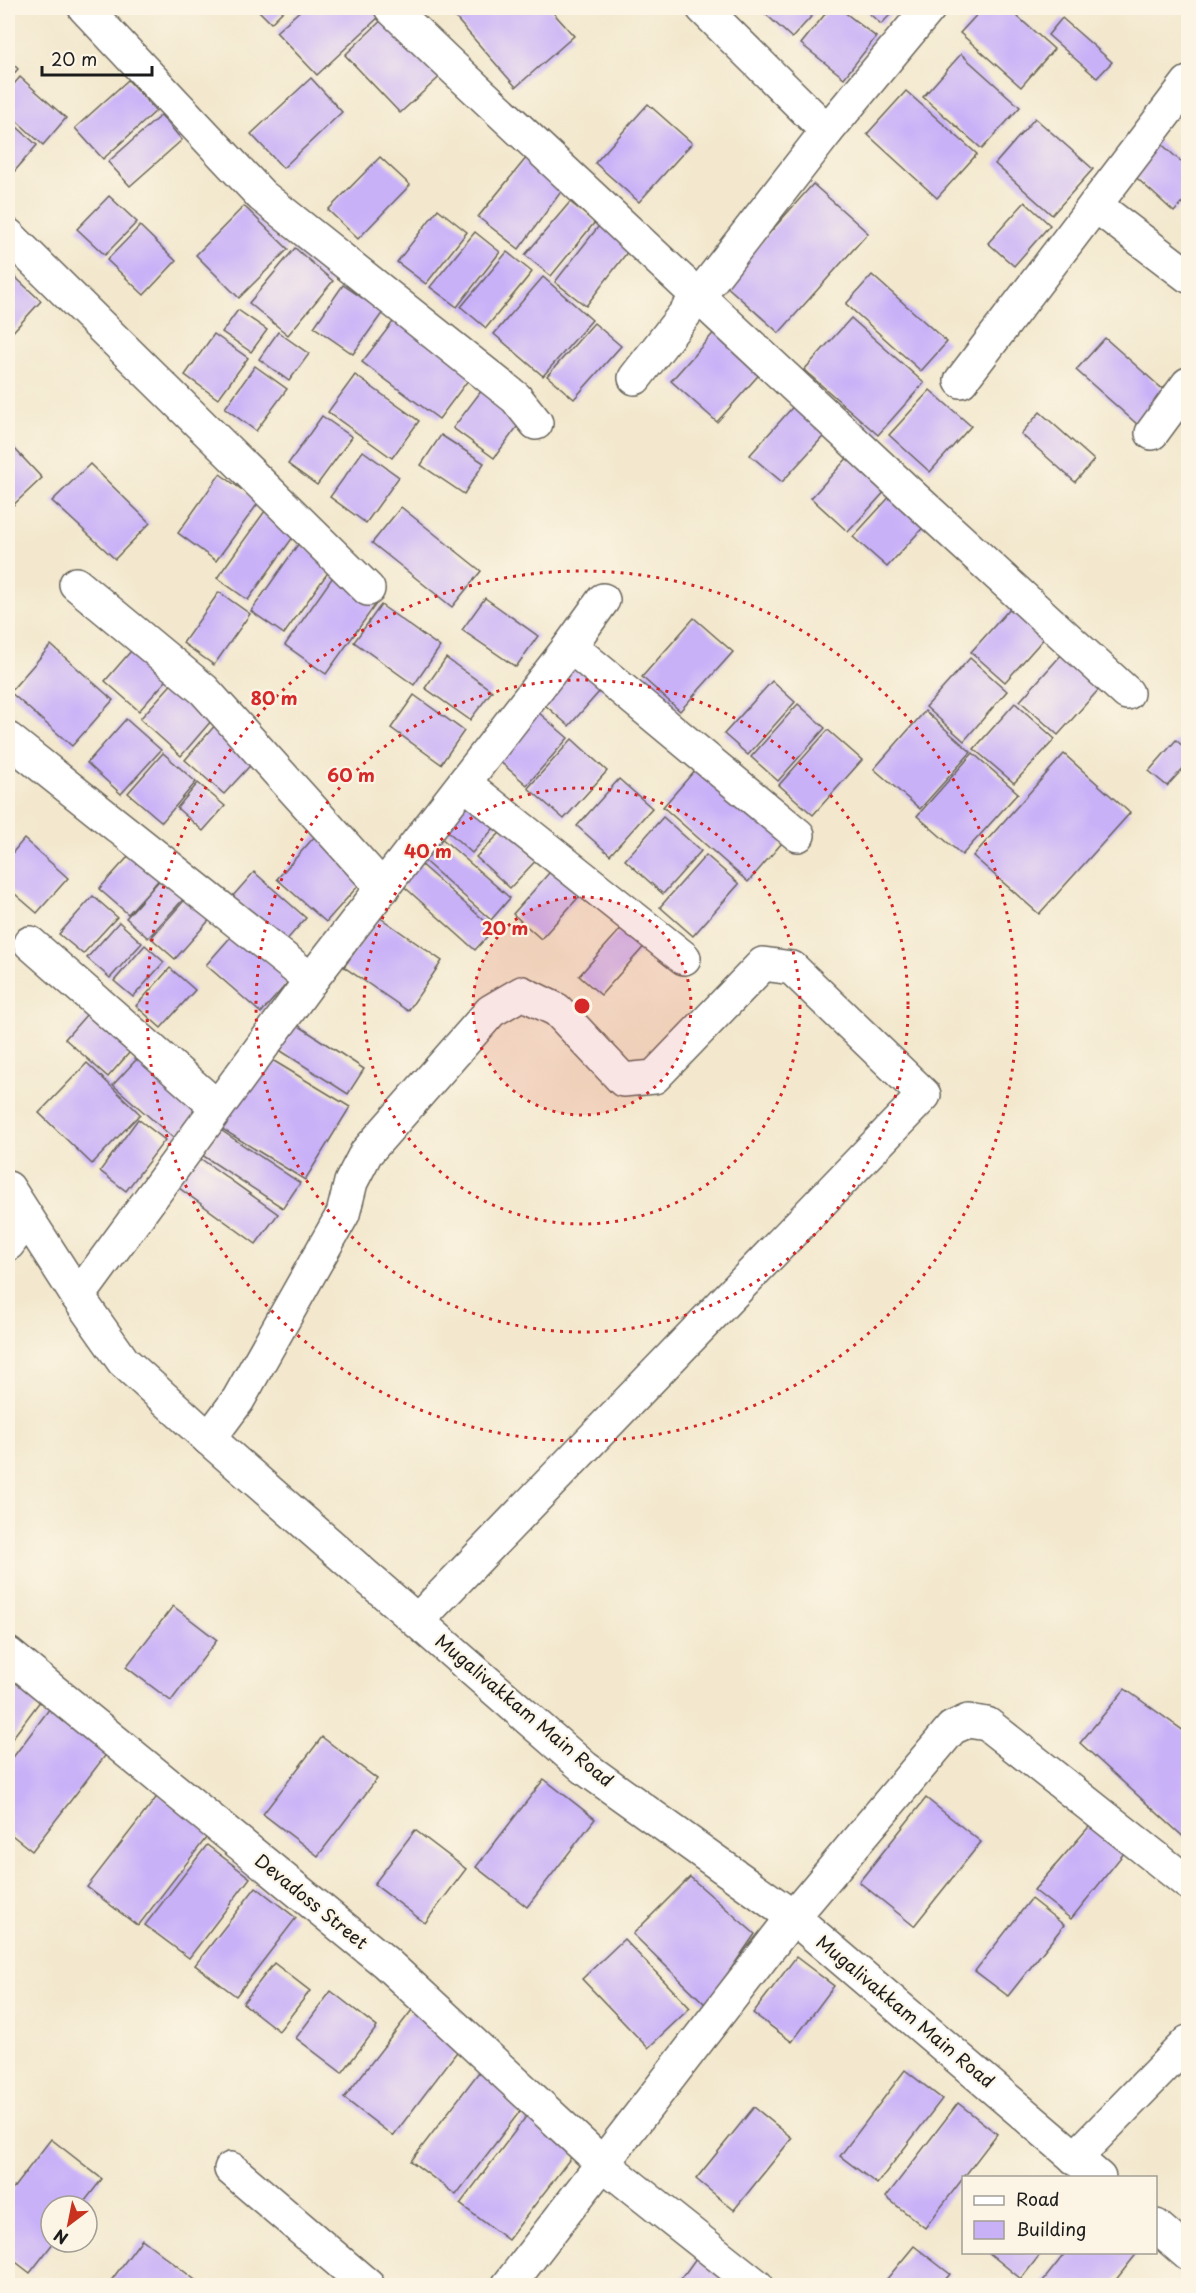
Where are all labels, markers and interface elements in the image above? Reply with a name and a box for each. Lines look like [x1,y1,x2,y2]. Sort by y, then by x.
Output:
scale bar [42,39,152,77]
text: 20 m [51,45,97,72]
text: 80 m [250,684,298,711]
text: 60 m [327,761,375,788]
text: 40 m [404,837,452,864]
text: 20 m [482,914,528,941]
centre of rings [572,996,592,1016]
street label: Mugalivakkam Main Road [430,1627,620,1793]
street label: Devadoss Street [250,1847,374,1955]
street label: Mugalivakkam Main Road [811,1928,1001,2094]
legend [962,2176,1157,2254]
text: Road [1016,2185,1060,2212]
north arrow [39,2194,99,2254]
text: Building [1016,2215,1086,2242]
text: N [49,2224,72,2251]

